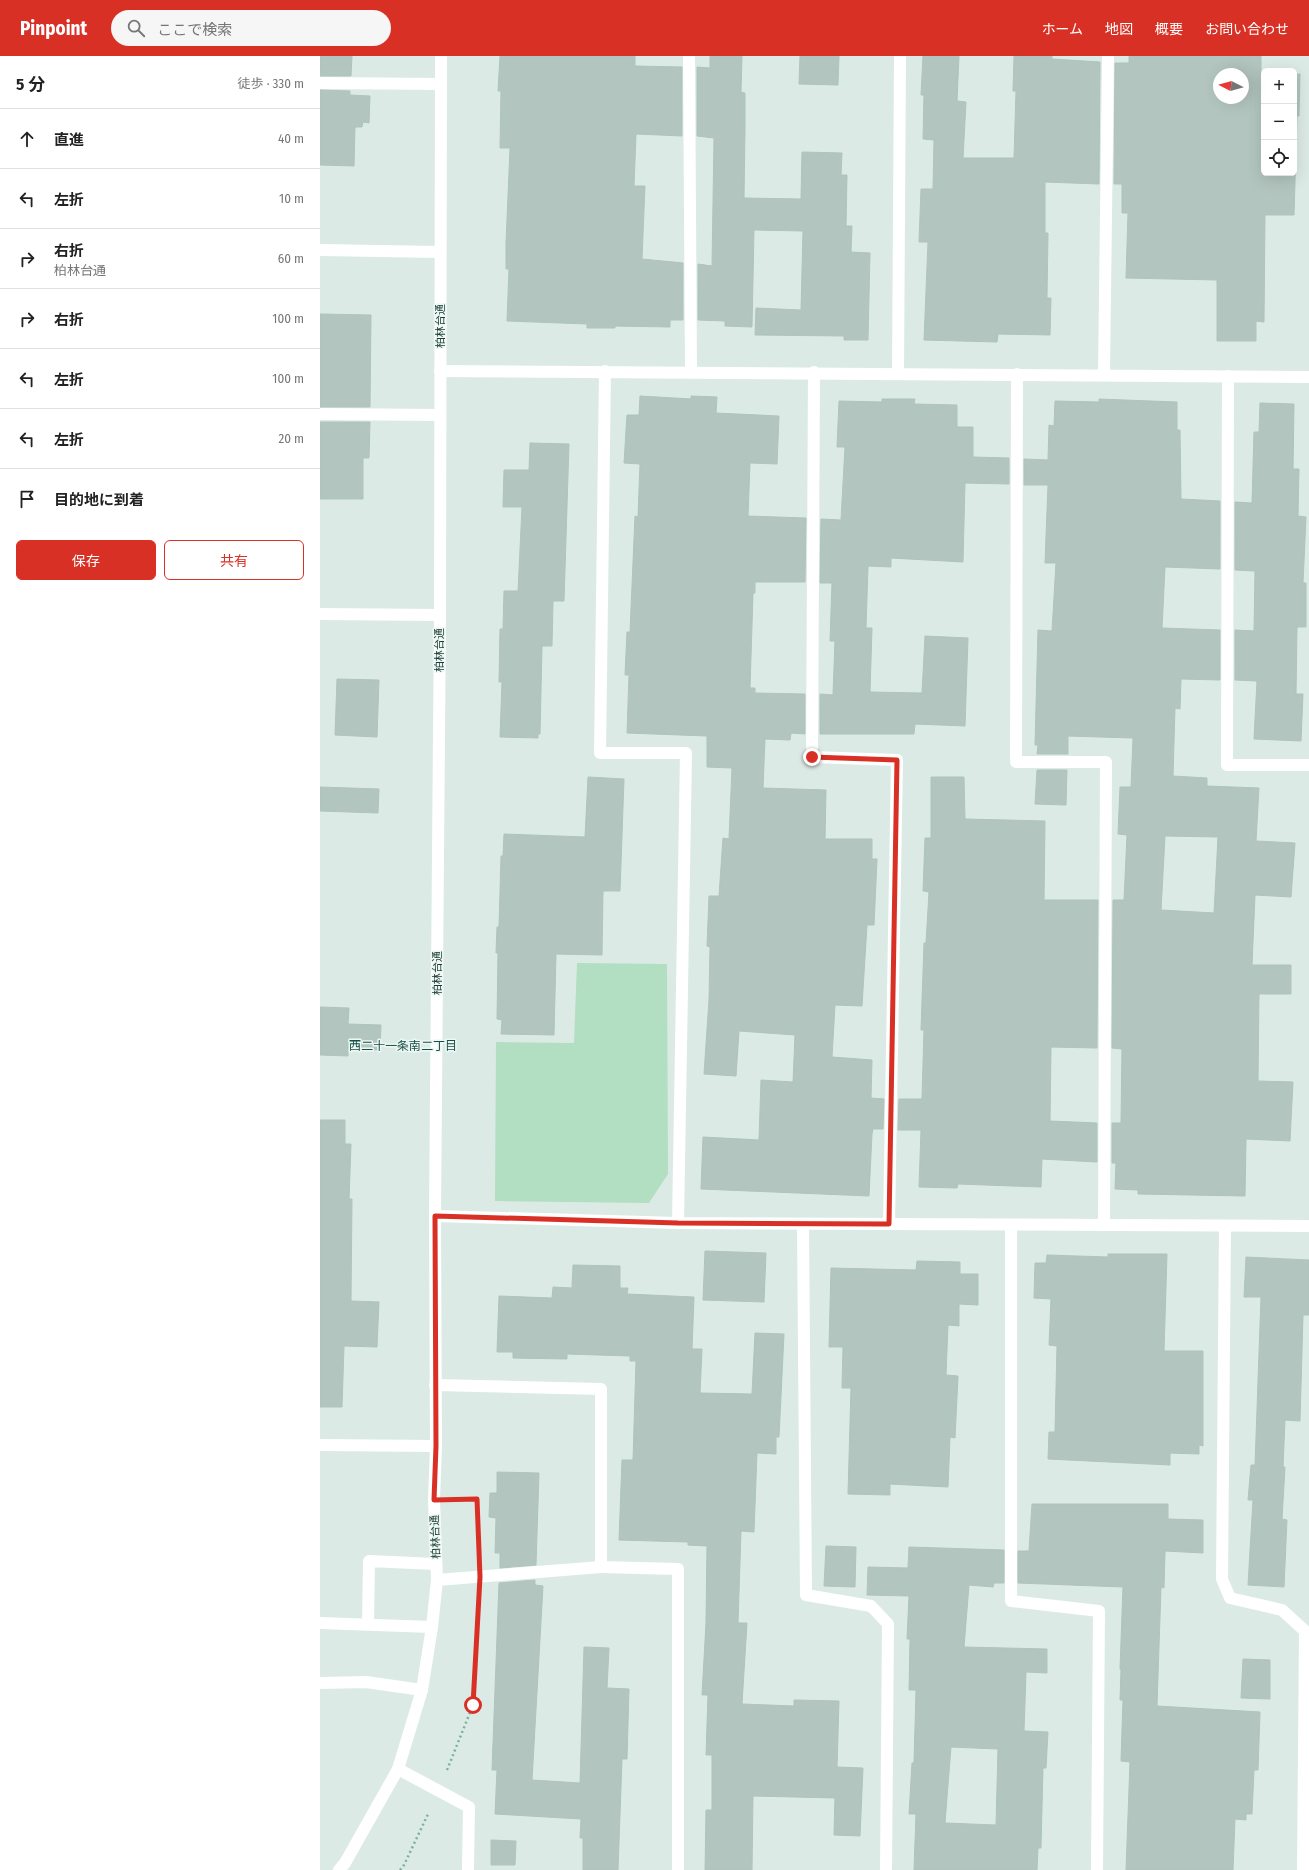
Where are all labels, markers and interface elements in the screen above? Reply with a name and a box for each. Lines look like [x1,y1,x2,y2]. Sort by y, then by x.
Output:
search box [111,10,391,46]
text: Pinpoint [20,17,87,40]
icon: search [125,17,147,39]
text: ここで検索 [157,21,232,39]
text: ホーム [1041,21,1083,38]
text: 地図 [1105,21,1133,38]
text: 概要 [1155,21,1183,38]
text: お問い合わせ [1205,21,1289,38]
north arrow [1213,68,1249,104]
map controls [1261,68,1297,176]
button: + [1261,68,1297,104]
text: 5 分 [16,74,45,95]
text: 徒歩 · 330 m [238,76,304,91]
button: − [1261,104,1297,140]
icon: ahead [16,128,38,150]
text: 直進 [54,131,84,149]
text: 40 m [278,131,304,146]
button: locate [1261,140,1297,176]
icon: left [16,188,38,210]
text: 左折 [54,191,84,209]
text: 10 m [279,191,304,206]
text: 右折 [54,242,84,260]
icon: right [16,248,38,270]
text: 60 m [278,251,304,266]
text: 柏林台通 [54,263,106,278]
street label: 柏林台通 [434,304,447,348]
icon: right [16,308,38,330]
text: 右折 [54,311,84,329]
text: 100 m [272,311,304,326]
icon: left [16,368,38,390]
text: 左折 [54,371,84,389]
text: 100 m [272,371,304,386]
icon: left [16,428,38,450]
text: 左折 [54,431,84,449]
text: 20 m [278,431,304,446]
icon: arrive [16,488,38,510]
text: 目的地に到着 [54,491,144,509]
button: 保存 [16,540,156,580]
button: 共有 [164,540,304,580]
street label: 柏林台通 [433,628,446,672]
route end [803,748,821,766]
street label: 柏林台通 [431,951,444,995]
district label: 西二十一条南二丁目 [349,1039,457,1053]
street label: 柏林台通 [428,1515,443,1559]
route start [464,1696,482,1714]

